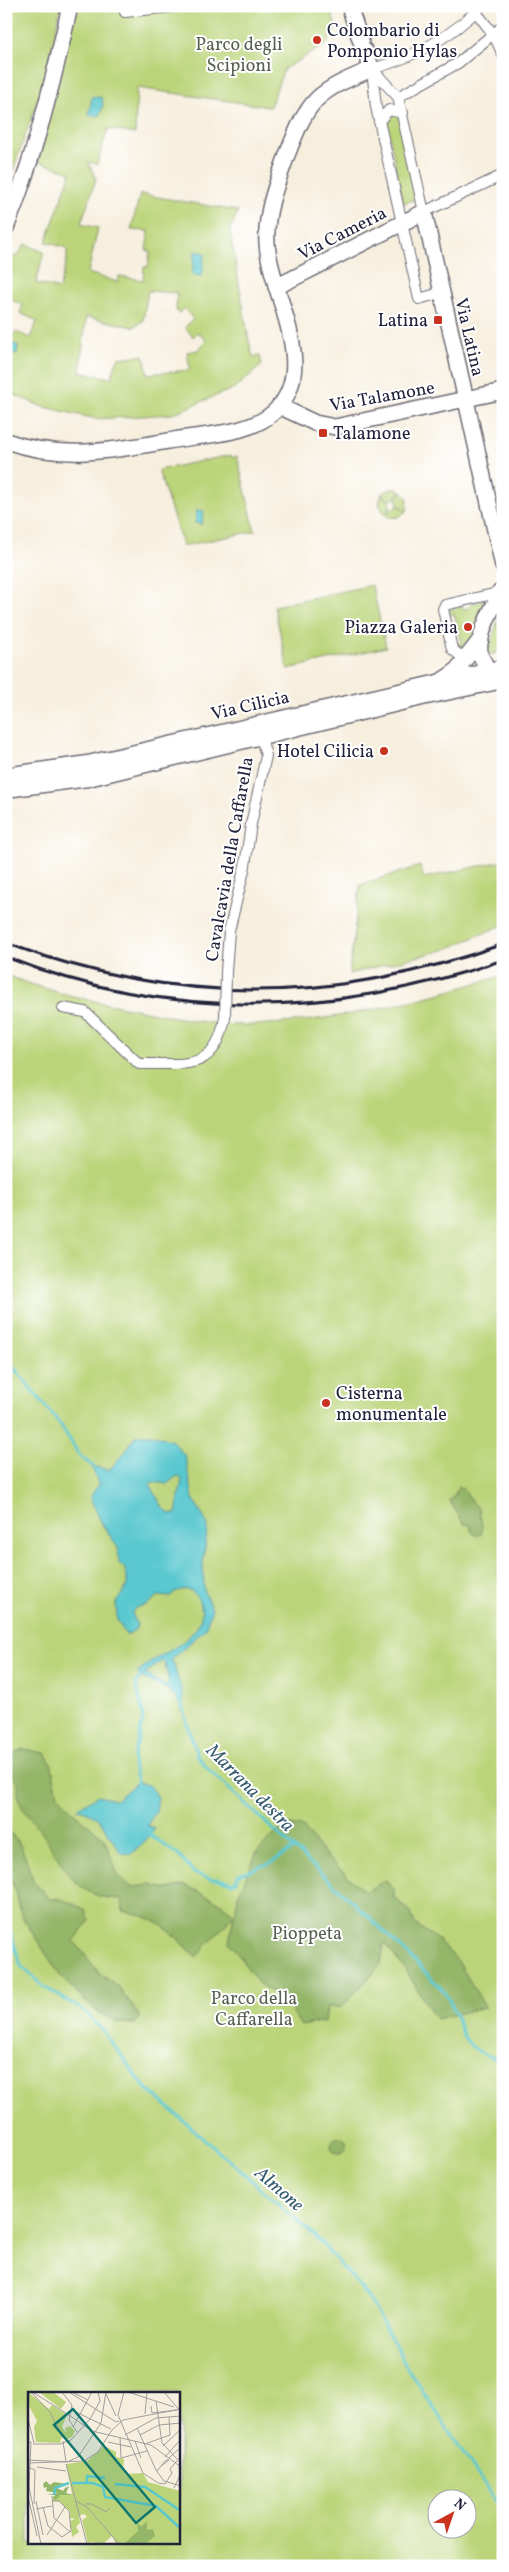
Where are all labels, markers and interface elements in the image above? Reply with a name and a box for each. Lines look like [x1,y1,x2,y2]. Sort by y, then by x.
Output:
place label: Colombario di Pomponio Hylas [327,19,457,65]
park label: Parco degli Scipioni [196,33,282,79]
marker: Colombario di Pomponio Hylas [311,34,323,46]
street label: Via Cameria [294,201,391,267]
street label: Via Latina [447,296,490,379]
place label: Latina [378,309,428,334]
marker: Latina [432,314,444,326]
street label: Via Talamone [328,376,437,419]
place label: Talamone [333,422,411,447]
marker: Talamone [317,427,329,439]
place label: Piazza Galeria [345,616,458,641]
marker: Piazza Galeria [462,621,474,633]
street label: Via Cilicia [209,685,292,728]
place label: Hotel Cilicia [277,740,374,765]
marker: Hotel Cilicia [378,745,390,757]
street label: Cavalcavia della Caffarella [200,755,261,964]
place label: Cisterna monumentale [336,1382,447,1428]
marker: Cisterna monumentale [320,1397,332,1409]
water label: Marrana destra [199,1738,299,1838]
park label: Pioppeta [272,1922,342,1947]
park label: Parco della Caffarella [211,1987,297,2033]
water label: Almone [248,2160,309,2218]
inset map [28,2392,180,2544]
north arrow [426,2490,476,2540]
text: N [449,2495,469,2516]

